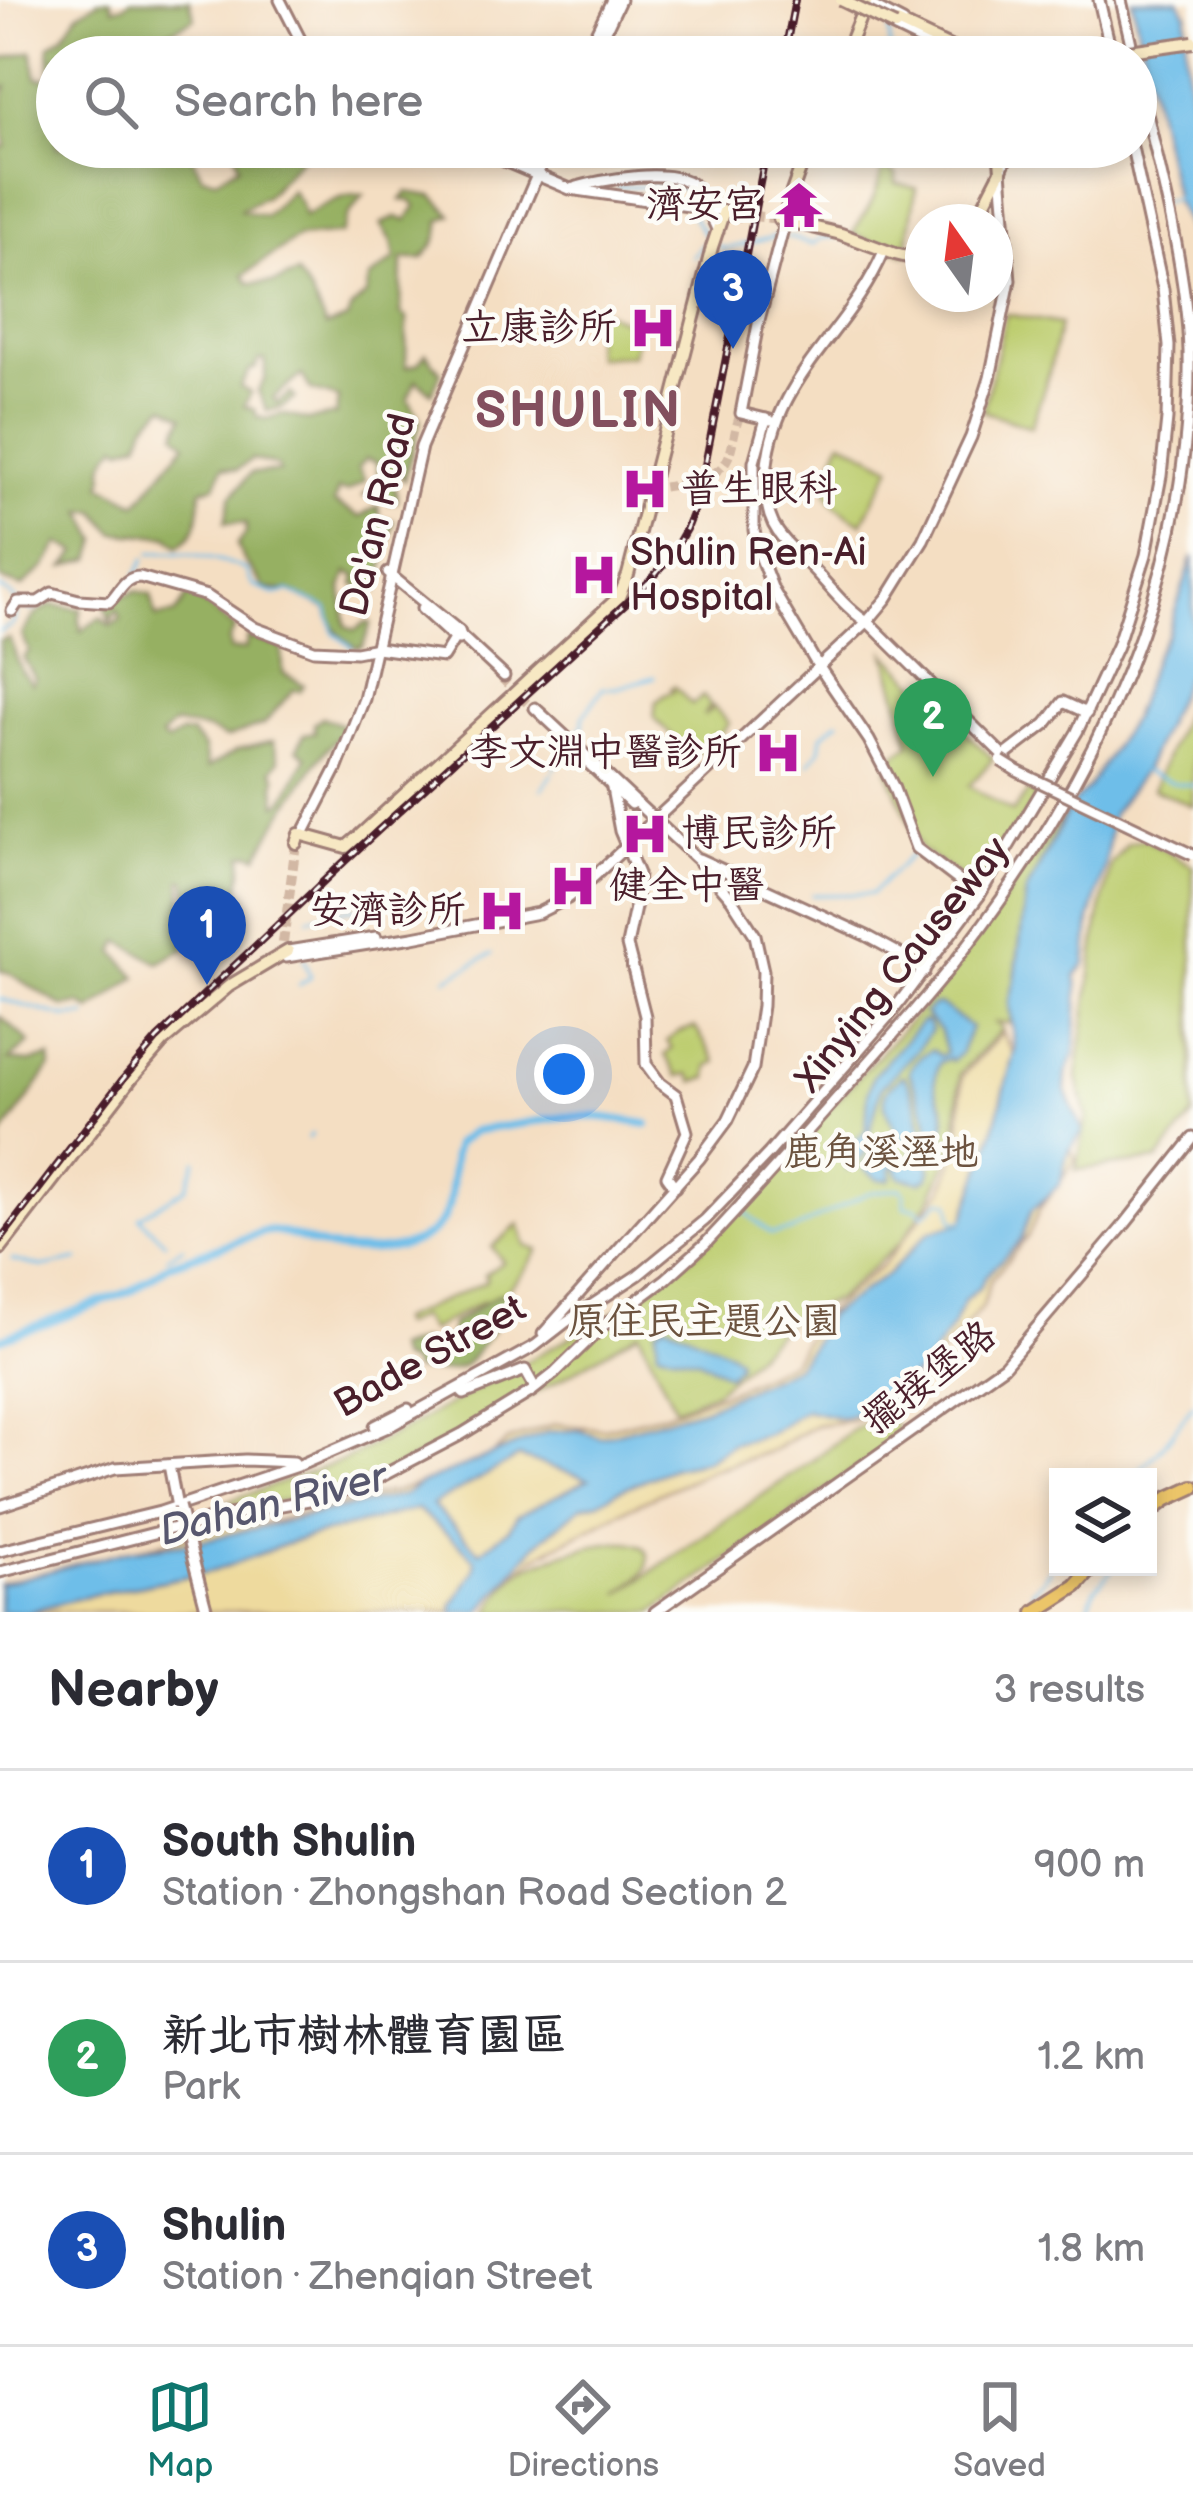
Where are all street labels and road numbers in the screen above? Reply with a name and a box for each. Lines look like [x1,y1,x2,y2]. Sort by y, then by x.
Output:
street label: Da'an Road [331,409,427,621]
street label: Xinying Causeway [785,828,1020,1103]
street label: Bade Street [326,1285,534,1429]
street label: 擺接堡路 [854,1311,1006,1445]

